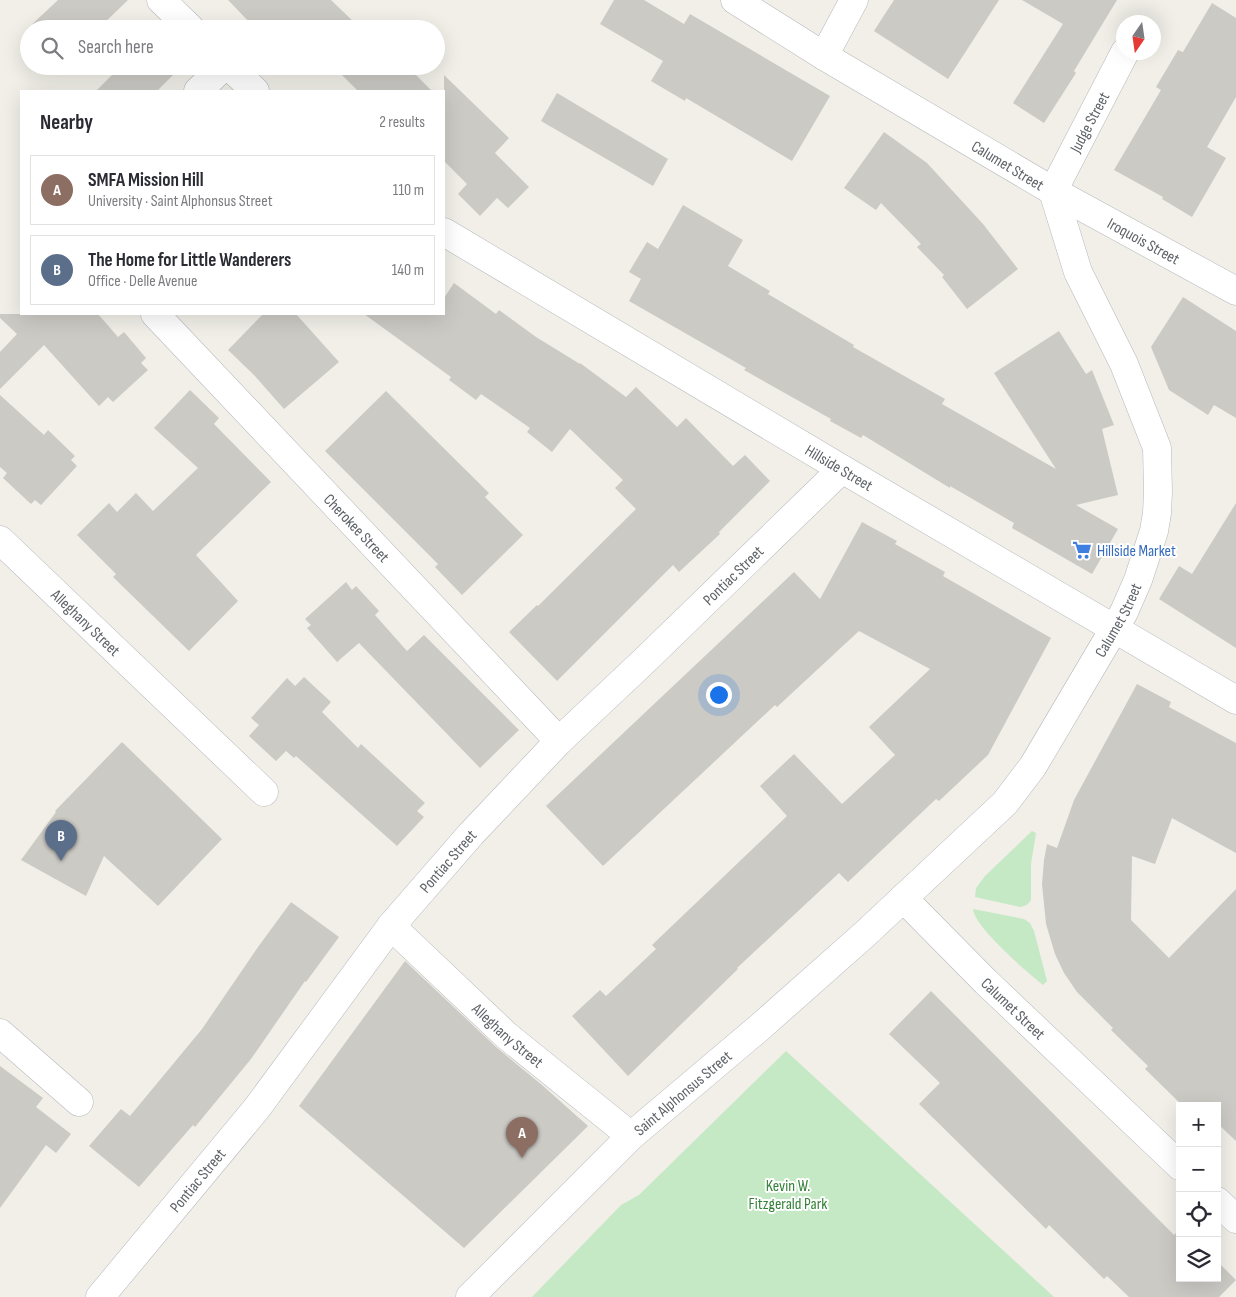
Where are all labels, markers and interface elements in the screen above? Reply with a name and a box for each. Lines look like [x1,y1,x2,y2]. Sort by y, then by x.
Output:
north arrow [1116,15,1161,60]
search box [20,20,445,75]
icon: search [38,34,66,62]
text: Search here [78,36,154,59]
street label: Judge Street [1066,89,1114,157]
text: Nearby [40,110,93,135]
text: 2 results [379,113,425,132]
street label: Calumet Street [968,137,1047,195]
text: SMFA Mission Hill [88,169,204,192]
text: A [53,181,61,200]
text: 110 m [393,181,424,200]
text: University · Saint Alphonsus Street [88,192,273,211]
street label: Iroquois Street [1104,215,1183,269]
text: The Home for Little Wanderers [88,249,291,272]
text: B [53,261,61,280]
text: 140 m [392,261,424,280]
text: Office · Delle Avenue [88,272,197,291]
street label: Hillside Street [801,441,876,496]
street label: Cherokee Street [319,490,393,567]
supermarket icon: Hillside Market [1071,539,1093,561]
street label: Pontiac Street [699,542,768,610]
place label: Hillside Market [1097,542,1176,561]
street label: Calumet Street [1091,580,1146,661]
street label: Alleghany Street [46,585,124,661]
your location [706,682,732,708]
pin: B [45,820,77,861]
street label: Pontiac Street [416,826,481,897]
street label: Calumet Street [976,974,1049,1044]
street label: Alleghany Street [467,999,547,1072]
street label: Saint Alphonsus Street [631,1047,736,1140]
map controls [1176,1102,1221,1282]
button: + [1176,1102,1221,1147]
pin: A [506,1117,538,1158]
street label: Pontiac Street [166,1145,230,1217]
button: − [1176,1147,1221,1192]
park label: Kevin W. Fitzgerald Park [749,1177,827,1214]
button: locate [1176,1192,1221,1237]
button: layers [1176,1237,1221,1282]

